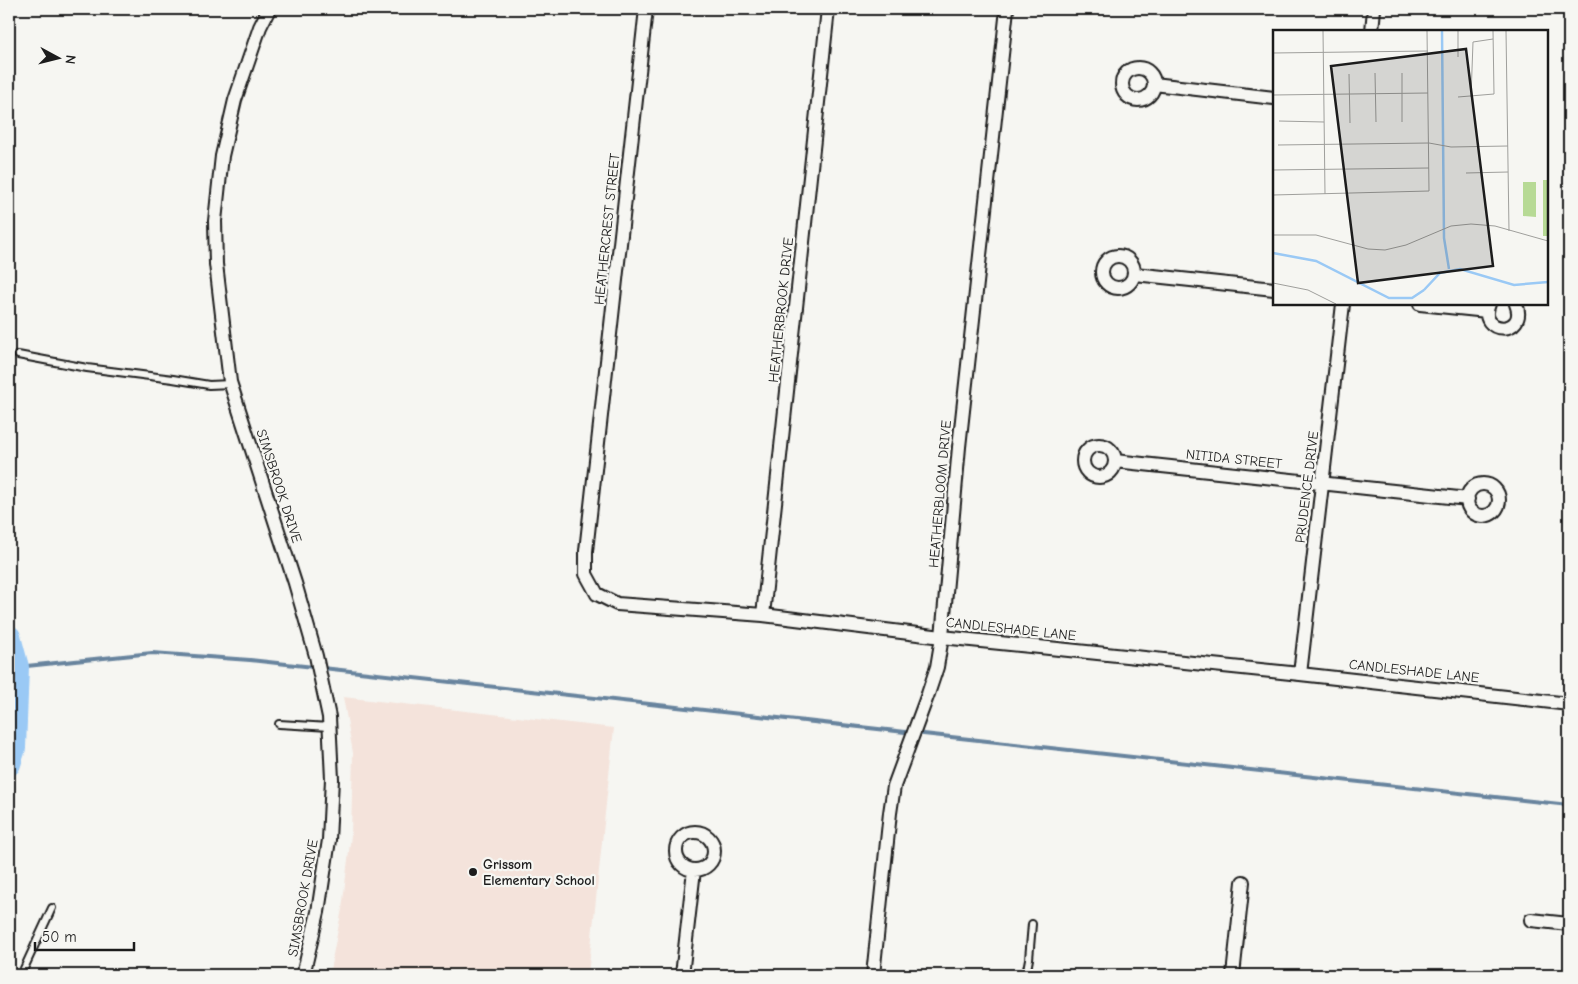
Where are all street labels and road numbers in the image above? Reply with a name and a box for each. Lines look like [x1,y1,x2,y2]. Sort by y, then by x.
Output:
street label: HEATHERCREST STREET [591,152,623,306]
street label: HEATHERBROOK DRIVE [765,237,797,383]
street label: HEATHERBLOOM DRIVE [925,420,955,568]
street label: SIMSBROOK DRIVE [253,427,305,545]
street label: PRUDENCE DRIVE [1292,430,1322,544]
street label: NITIDA STREET [1185,445,1284,473]
street label: CANDLESHADE LANE [945,614,1077,644]
street label: CANDLESHADE LANE [1348,656,1480,686]
street label: SIMSBROOK DRIVE [284,838,322,958]

